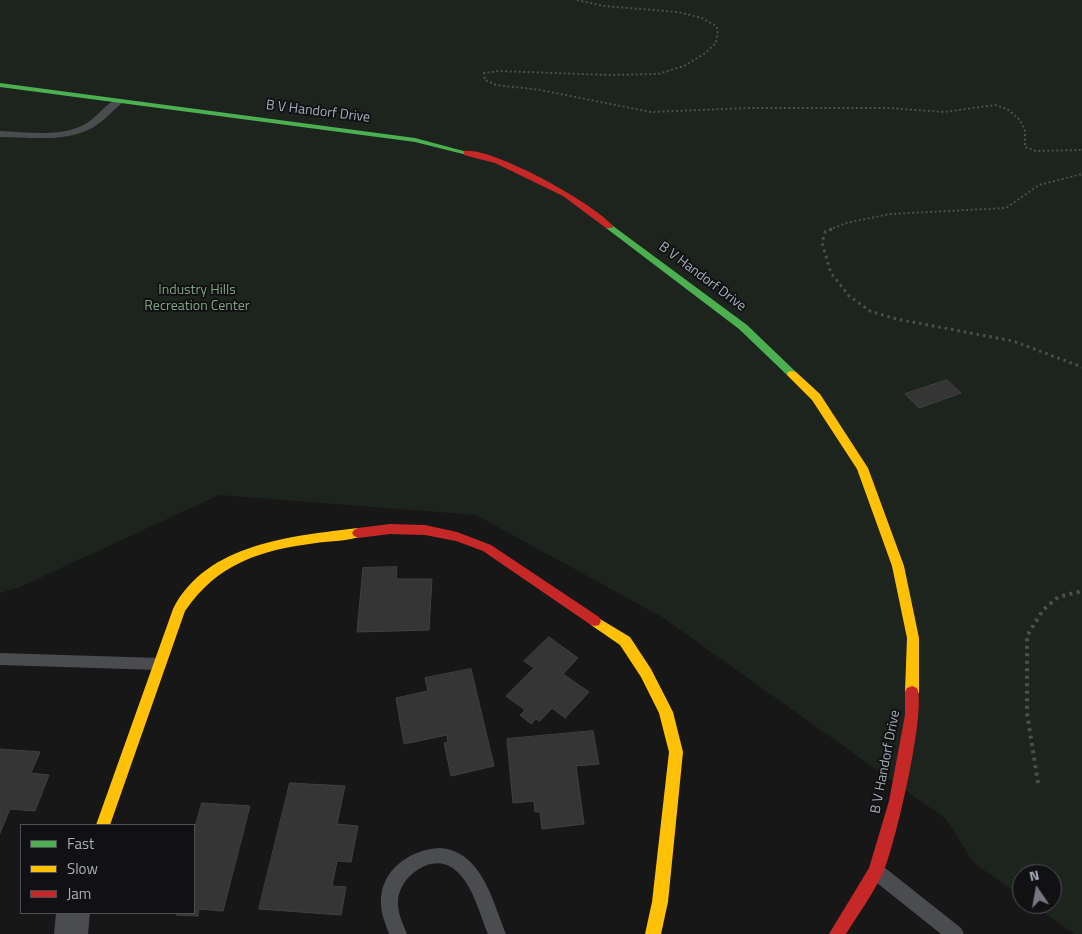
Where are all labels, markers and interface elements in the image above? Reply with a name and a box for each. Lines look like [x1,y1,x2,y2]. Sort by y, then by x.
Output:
street label: B V Handorf Drive [265,97,371,127]
street label: B V Handorf Drive [655,239,749,315]
park label: Industry Hills Recreation Center [144,283,250,316]
street label: B V Handorf Drive [868,709,904,815]
legend [20,824,195,914]
text: Fast [67,832,94,855]
text: Slow [67,857,98,880]
north arrow [1012,864,1062,914]
text: N [1027,864,1041,886]
text: Jam [67,882,91,905]

